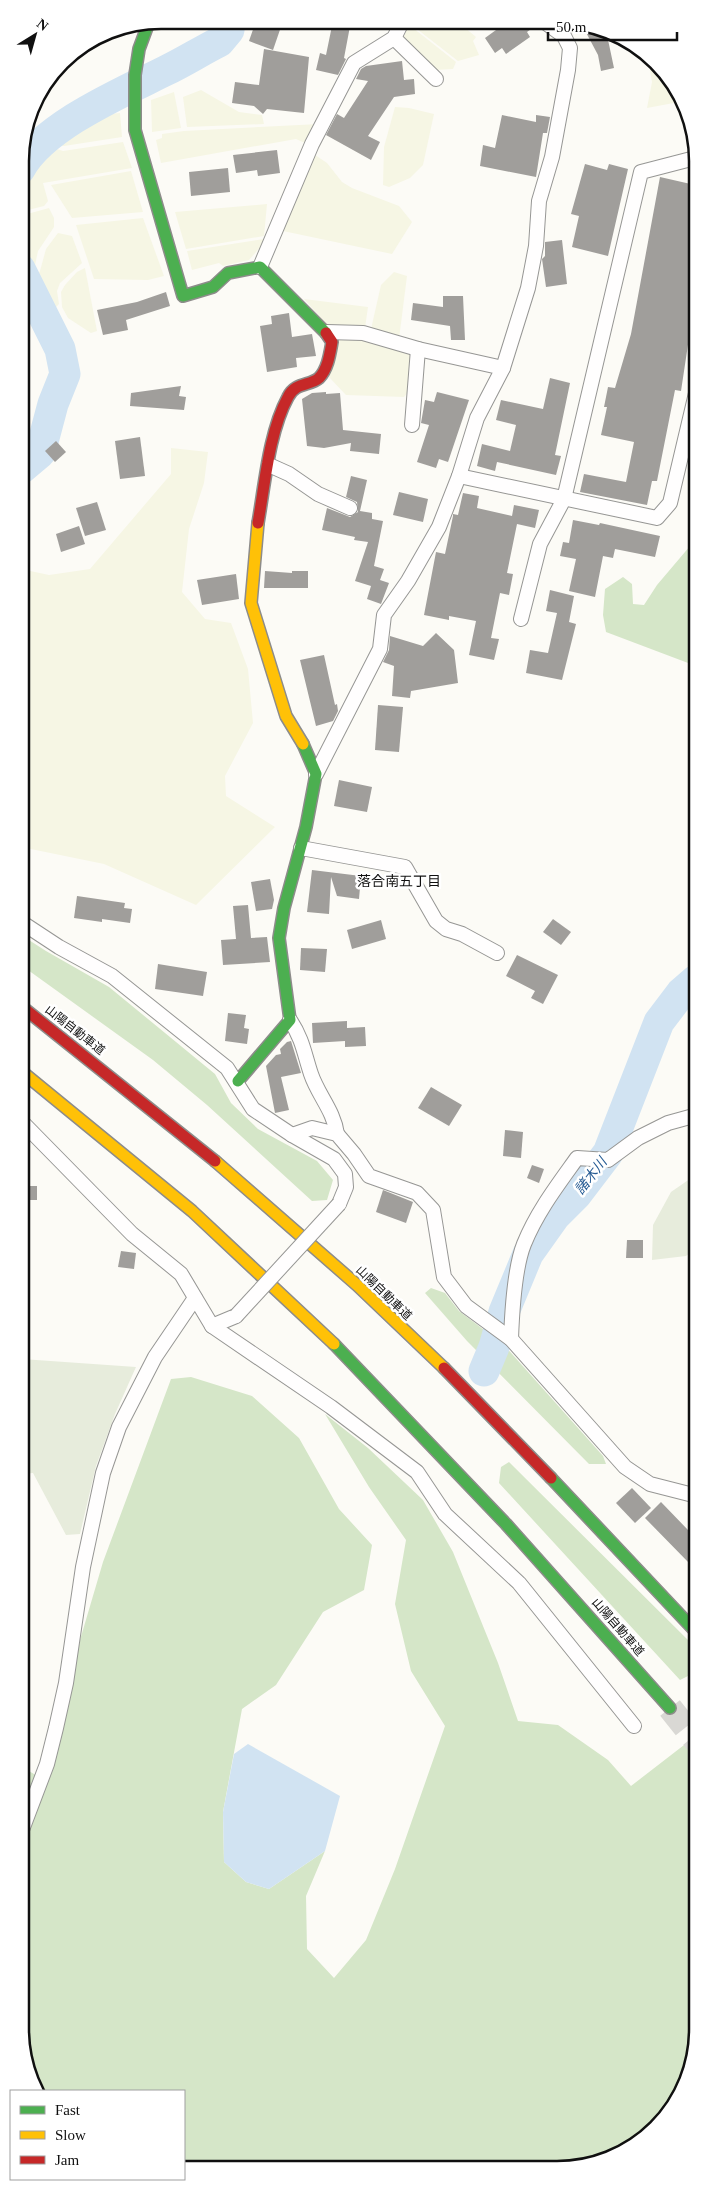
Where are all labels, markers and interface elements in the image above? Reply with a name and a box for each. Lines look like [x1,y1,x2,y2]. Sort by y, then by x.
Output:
north arrow [10,10,60,60]
scale bar [548,10,677,42]
text: N [34,16,51,34]
text: 50 m [556,19,587,35]
district label: 落合南五丁目 [357,874,441,889]
street label: 山陽自動車道 [42,1002,108,1058]
water label: 諸木川 [572,1153,611,1197]
street label: 山陽自動車道 [353,1263,415,1323]
street label: 山陽自動車道 [589,1595,647,1659]
legend [10,2090,185,2180]
text: Fast [55,2102,81,2118]
text: Slow [55,2127,86,2143]
text: Jam [55,2152,79,2168]

